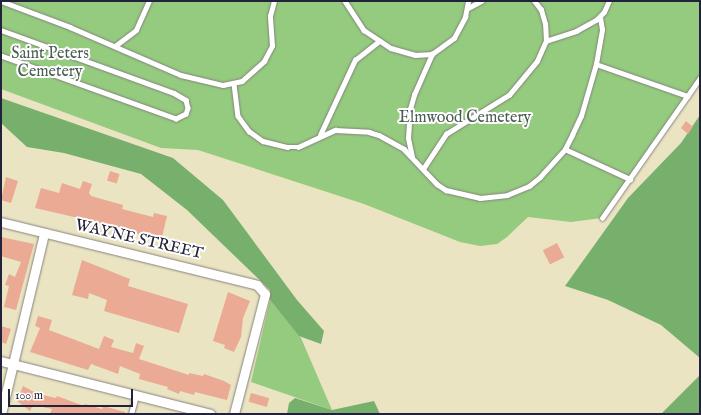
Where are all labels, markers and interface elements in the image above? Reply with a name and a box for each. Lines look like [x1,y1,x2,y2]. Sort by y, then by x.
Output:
park label: Saint Peters Cemetery [11,44,89,82]
park label: Elmwood Cemetery [399,108,531,128]
street label: WAYNE STREET [73,216,205,264]
scale bar [10,381,135,407]
text: 100 m [15,388,43,403]

